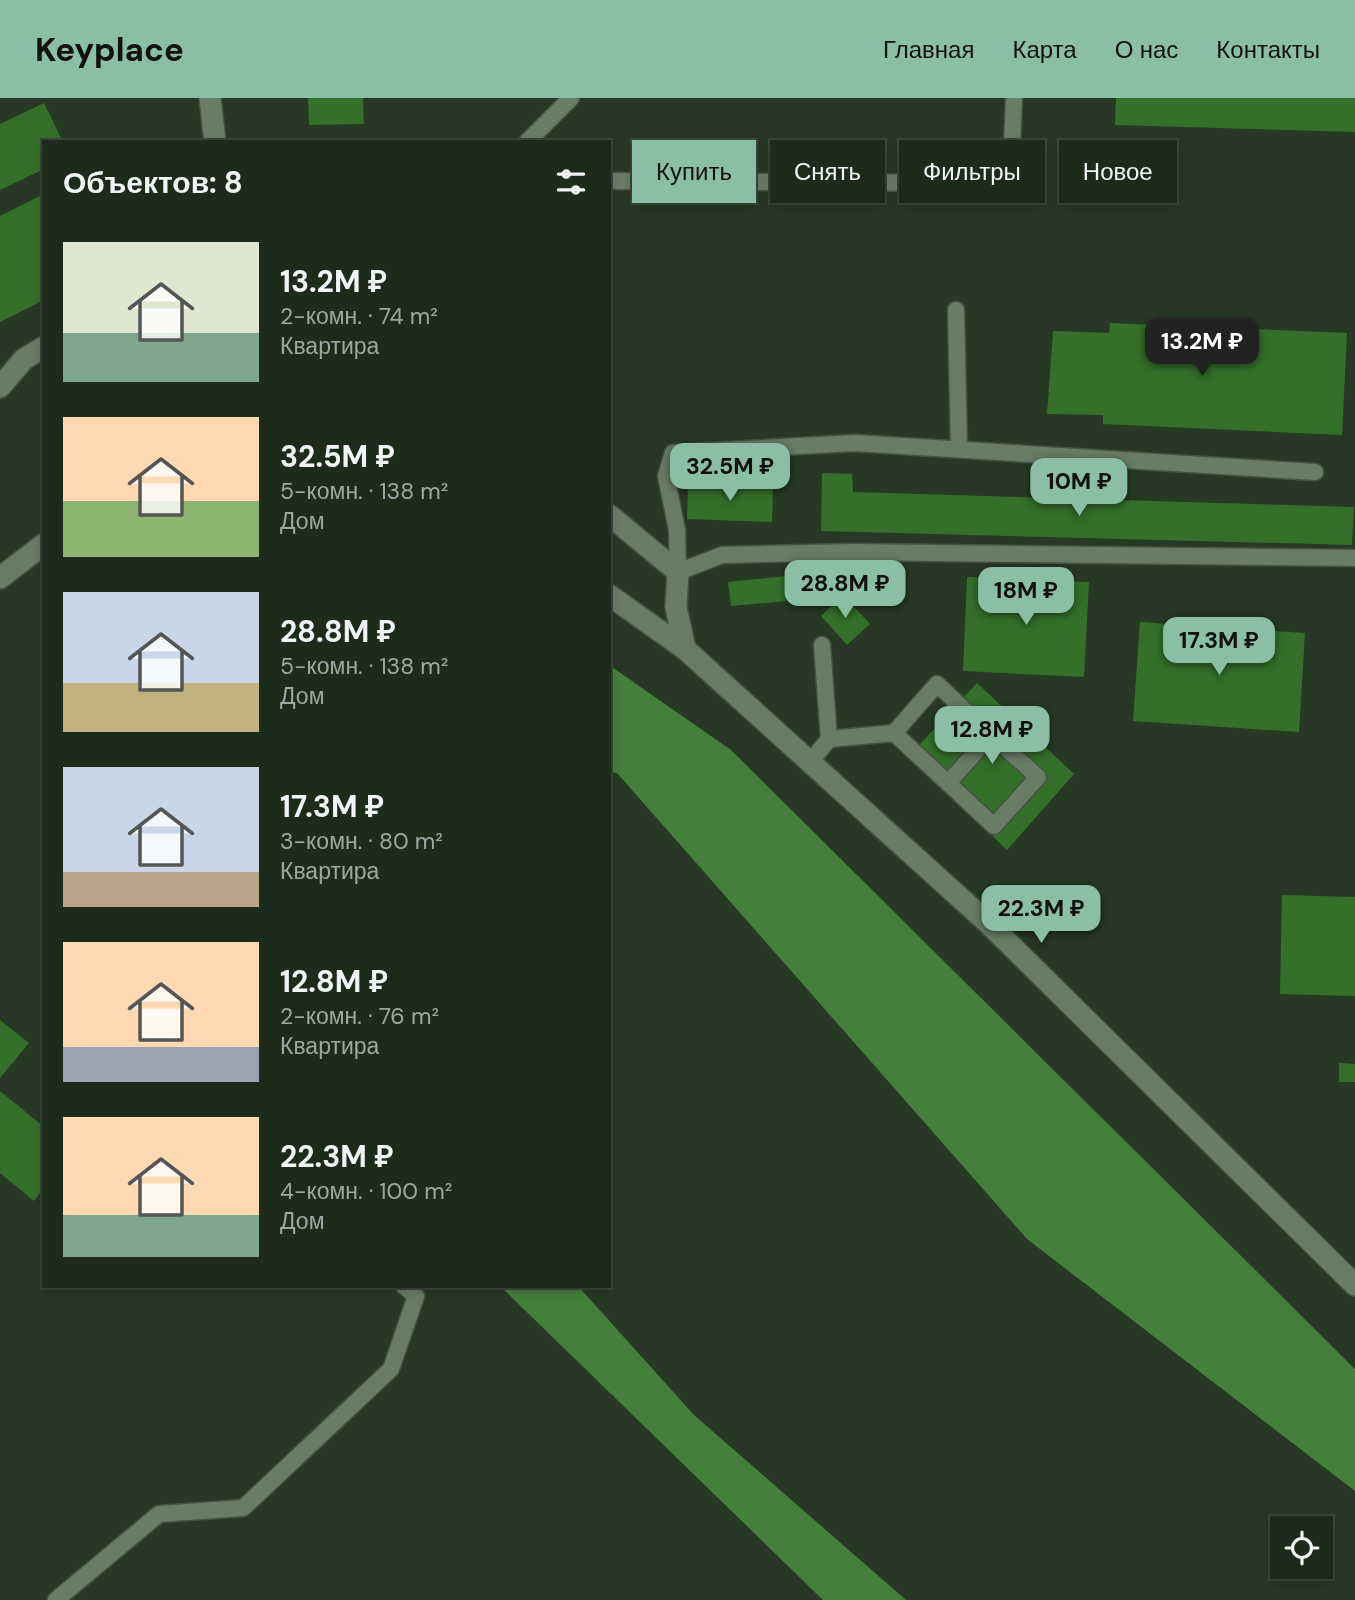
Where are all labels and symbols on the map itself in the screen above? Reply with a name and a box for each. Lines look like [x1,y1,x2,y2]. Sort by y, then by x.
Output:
pin: 13.2M ₽ [1137,318,1267,378]
pin: 32.5M ₽ [665,444,795,503]
pin: 10M ₽ [1030,458,1128,518]
pin: 28.8M ₽ [780,560,910,620]
pin: 18M ₽ [977,568,1075,627]
pin: 17.3M ₽ [1154,618,1284,677]
pin: 12.8M ₽ [927,706,1057,766]
pin: 22.3M ₽ [976,886,1106,945]

